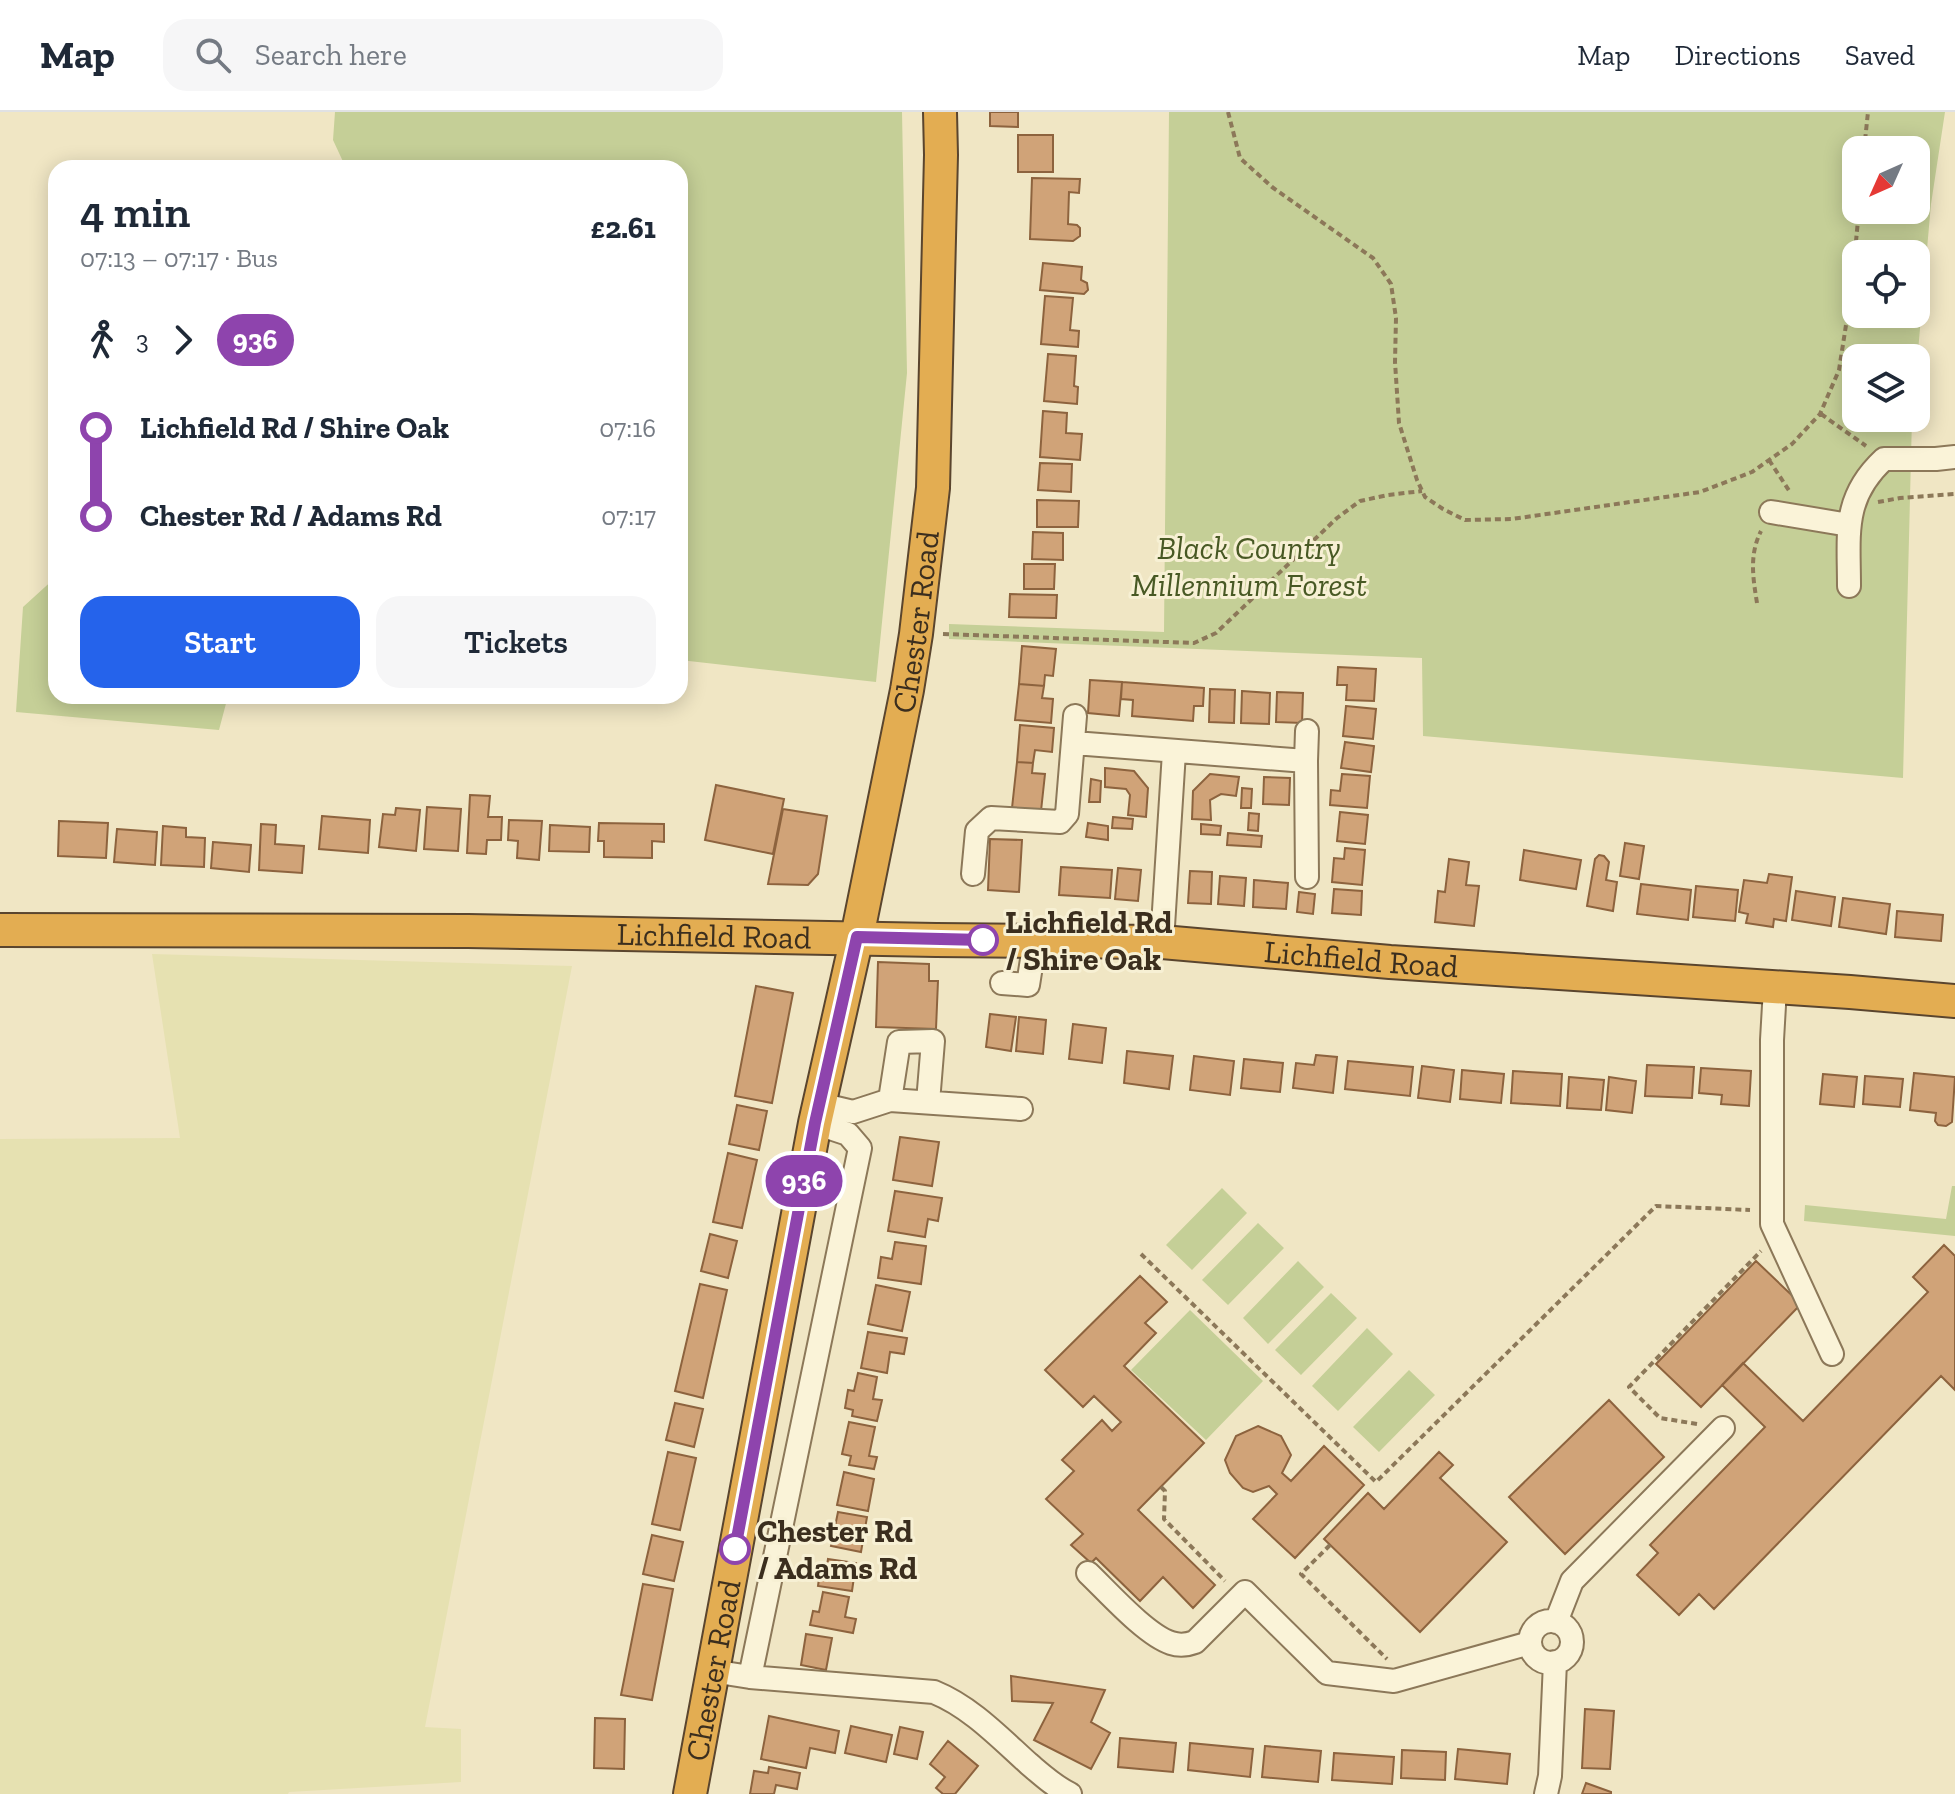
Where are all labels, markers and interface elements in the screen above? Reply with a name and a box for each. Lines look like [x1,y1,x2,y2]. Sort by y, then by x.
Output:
search box [163,19,723,91]
text: Map [40,32,115,78]
icon: search [191,33,235,77]
text: Search here [255,37,407,73]
text: Map [1577,39,1630,72]
text: Directions [1674,39,1801,72]
text: Saved [1845,39,1915,72]
north arrow [1842,136,1930,224]
map controls [1842,136,1930,432]
text: 4 min [80,185,190,238]
text: £2.61 [590,210,656,246]
button: locate [1842,240,1930,328]
text: 07:13 – 07:17 · Bus [80,242,278,274]
icon: walk [80,318,124,362]
icon: forward [161,318,205,362]
text: 936 [233,323,278,356]
text: 3 [136,324,149,356]
button: layers [1842,344,1930,432]
text: Lichfield Rd / Shire Oak [140,410,449,446]
text: 07:16 [599,412,656,444]
text: Chester Rd / Adams Rd [140,498,442,534]
text: 07:17 [601,500,656,532]
street label: Chester Road [884,528,947,716]
park label: Black Country Millennium Forest [1131,529,1367,604]
button: Start [80,596,360,688]
button: Tickets [376,596,656,688]
place label: Lichfield Rd / Shire Oak [1005,903,1173,978]
street label: Lichfield Road [616,915,812,957]
marker: Lichfield Rd / Shire Oak [968,925,998,955]
street label: Lichfield Road [1263,932,1460,985]
line badge: 936 [758,1155,850,1207]
text: 936 [782,1164,826,1197]
place label: Chester Rd / Adams Rd [757,1512,917,1587]
marker: Chester Rd / Adams Rd [720,1534,750,1564]
street label: Chester Road [678,1576,749,1764]

